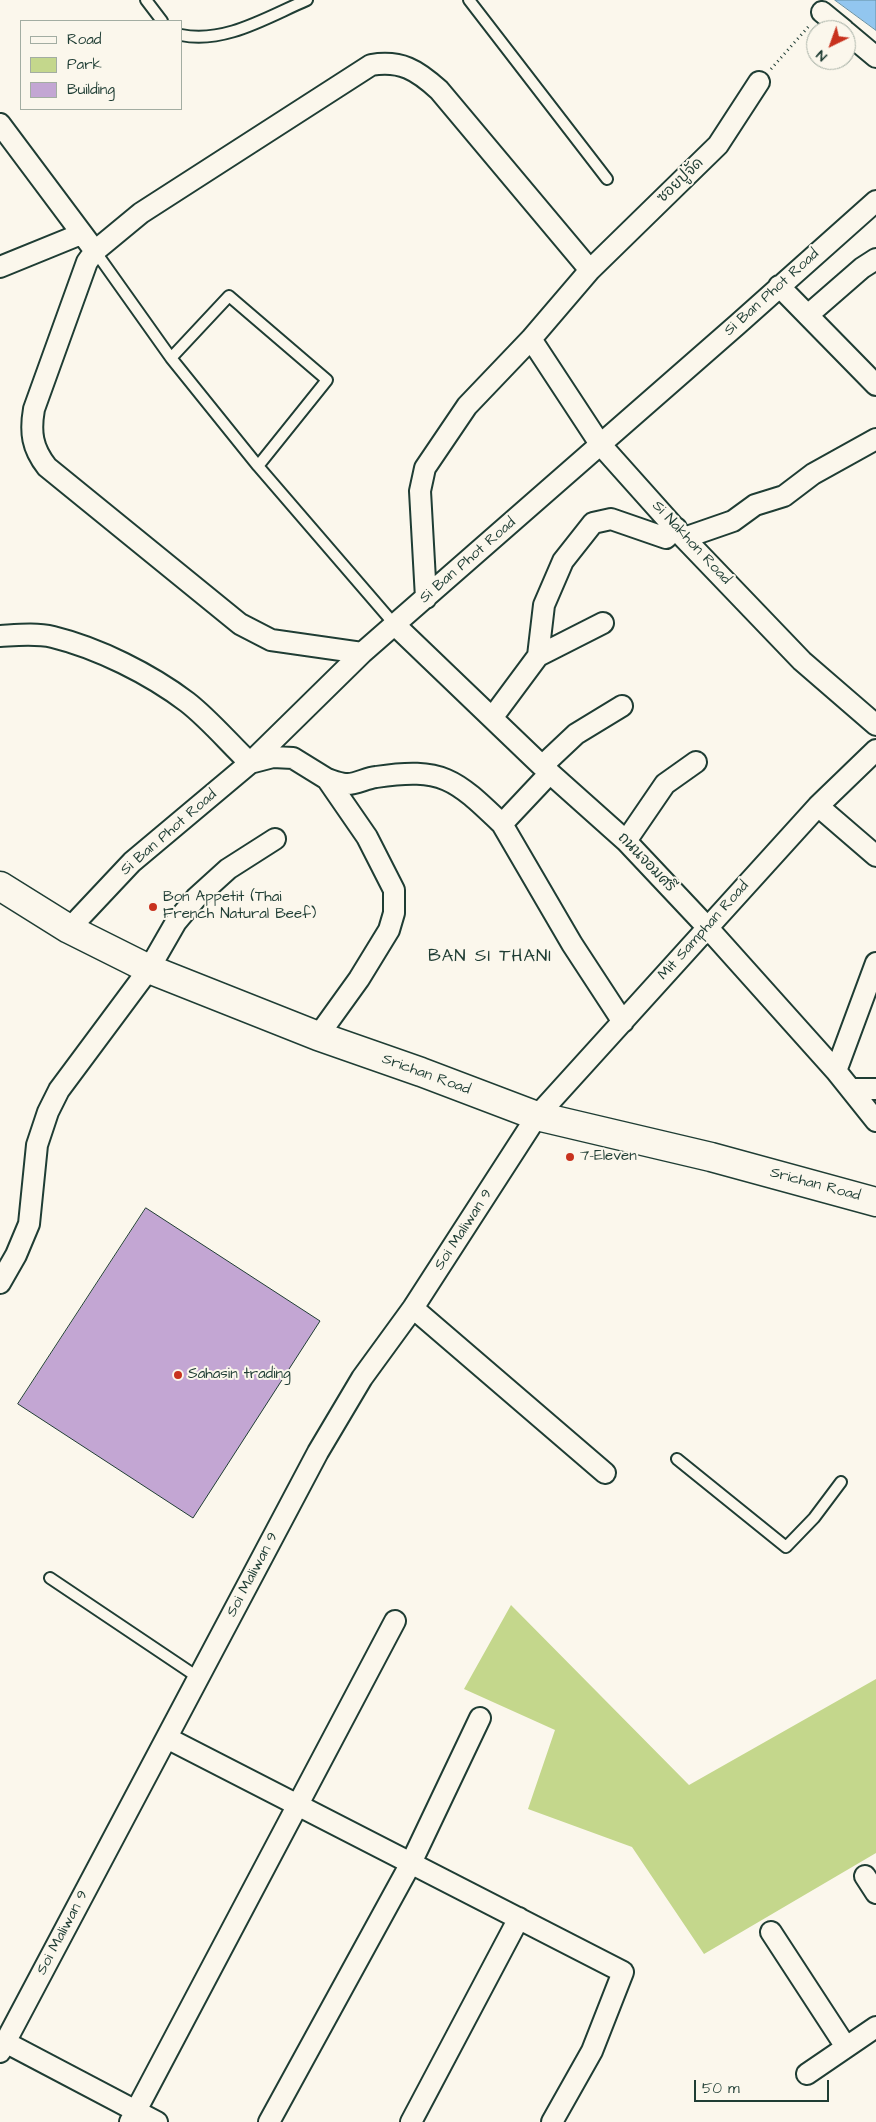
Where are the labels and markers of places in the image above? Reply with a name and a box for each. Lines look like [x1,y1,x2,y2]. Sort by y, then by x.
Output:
place label: Bon Appetit (Thai French Natural Beef) [163,889,316,924]
marker: Bon Appetit (Thai French Natural Beef) [147,901,159,913]
place label: 7-Eleven [580,1148,637,1166]
marker: 7-Eleven [564,1151,576,1163]
place label: Sahasin trading [188,1366,291,1384]
marker: Sahasin trading [172,1369,184,1381]

